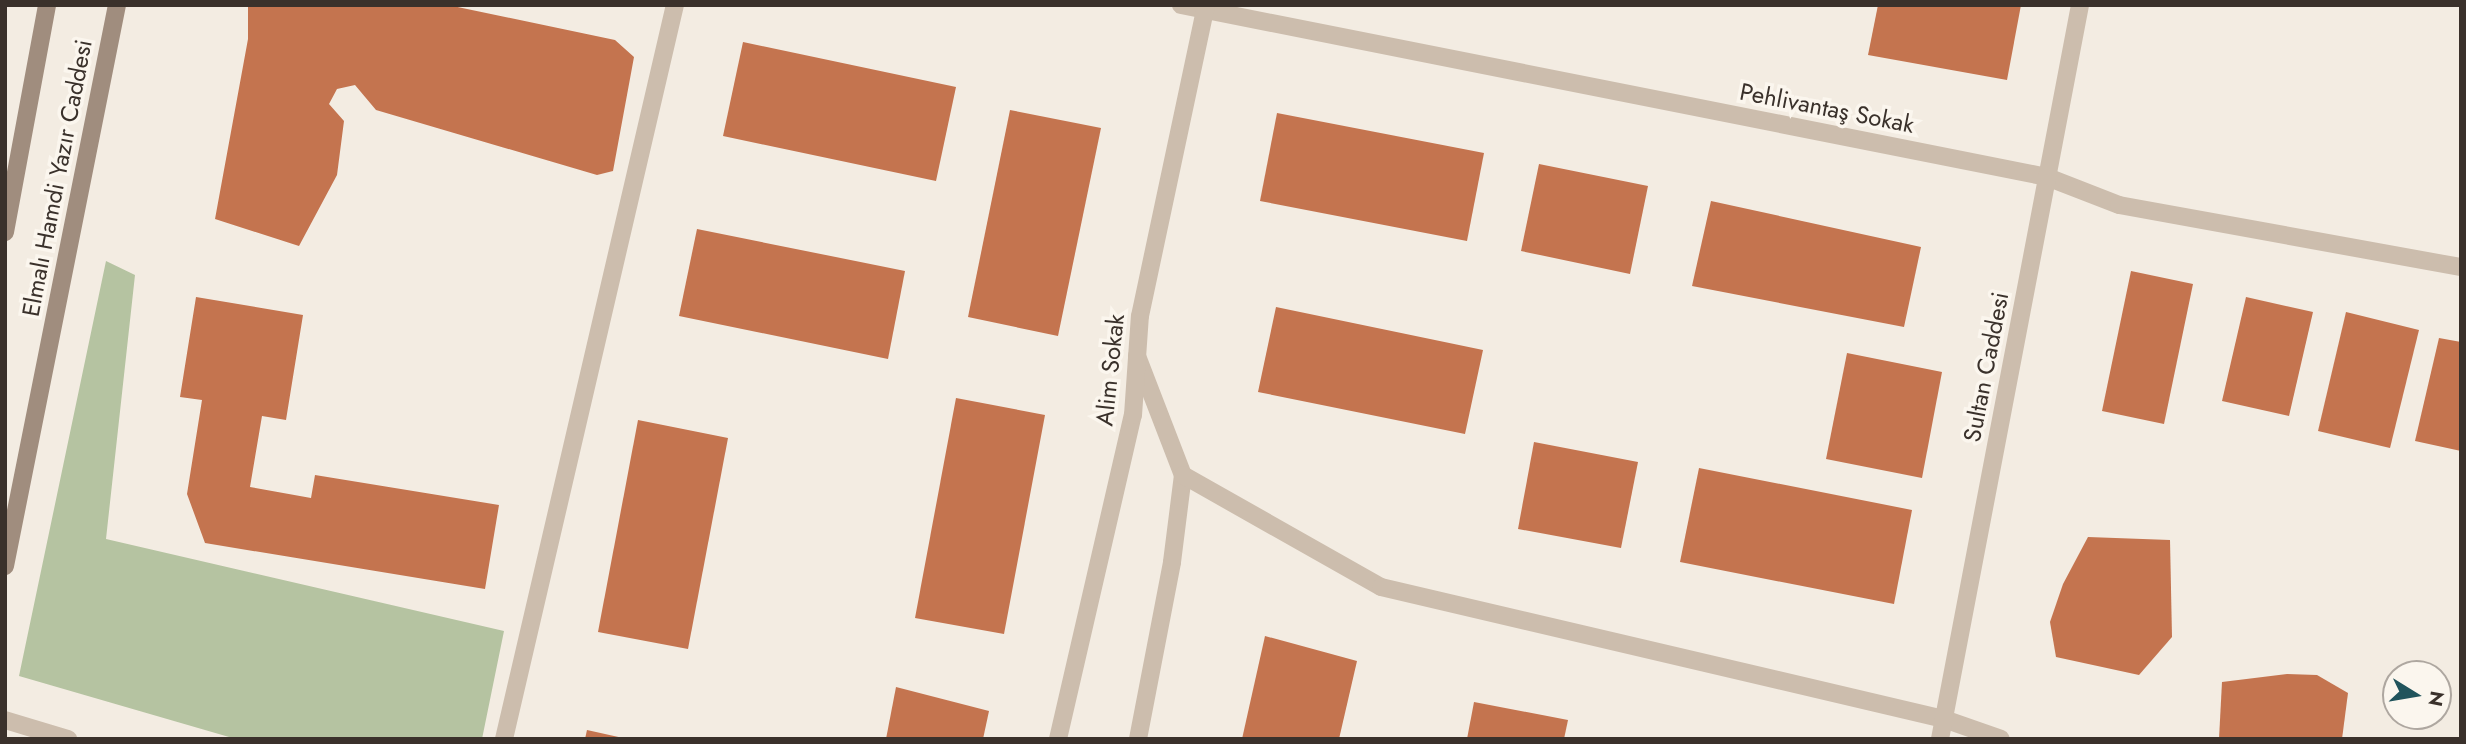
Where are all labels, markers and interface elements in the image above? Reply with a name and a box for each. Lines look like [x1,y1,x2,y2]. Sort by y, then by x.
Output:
street label: Elmalı Hamdi Yazır Caddesi [16,37,98,319]
street label: Pehlivantaş Sokak [1737,77,1917,139]
street label: Sultan Caddesi [1957,290,2015,444]
street label: Alim Sokak [1090,313,1130,427]
north arrow [2382,660,2452,730]
text: N [2421,689,2451,709]

